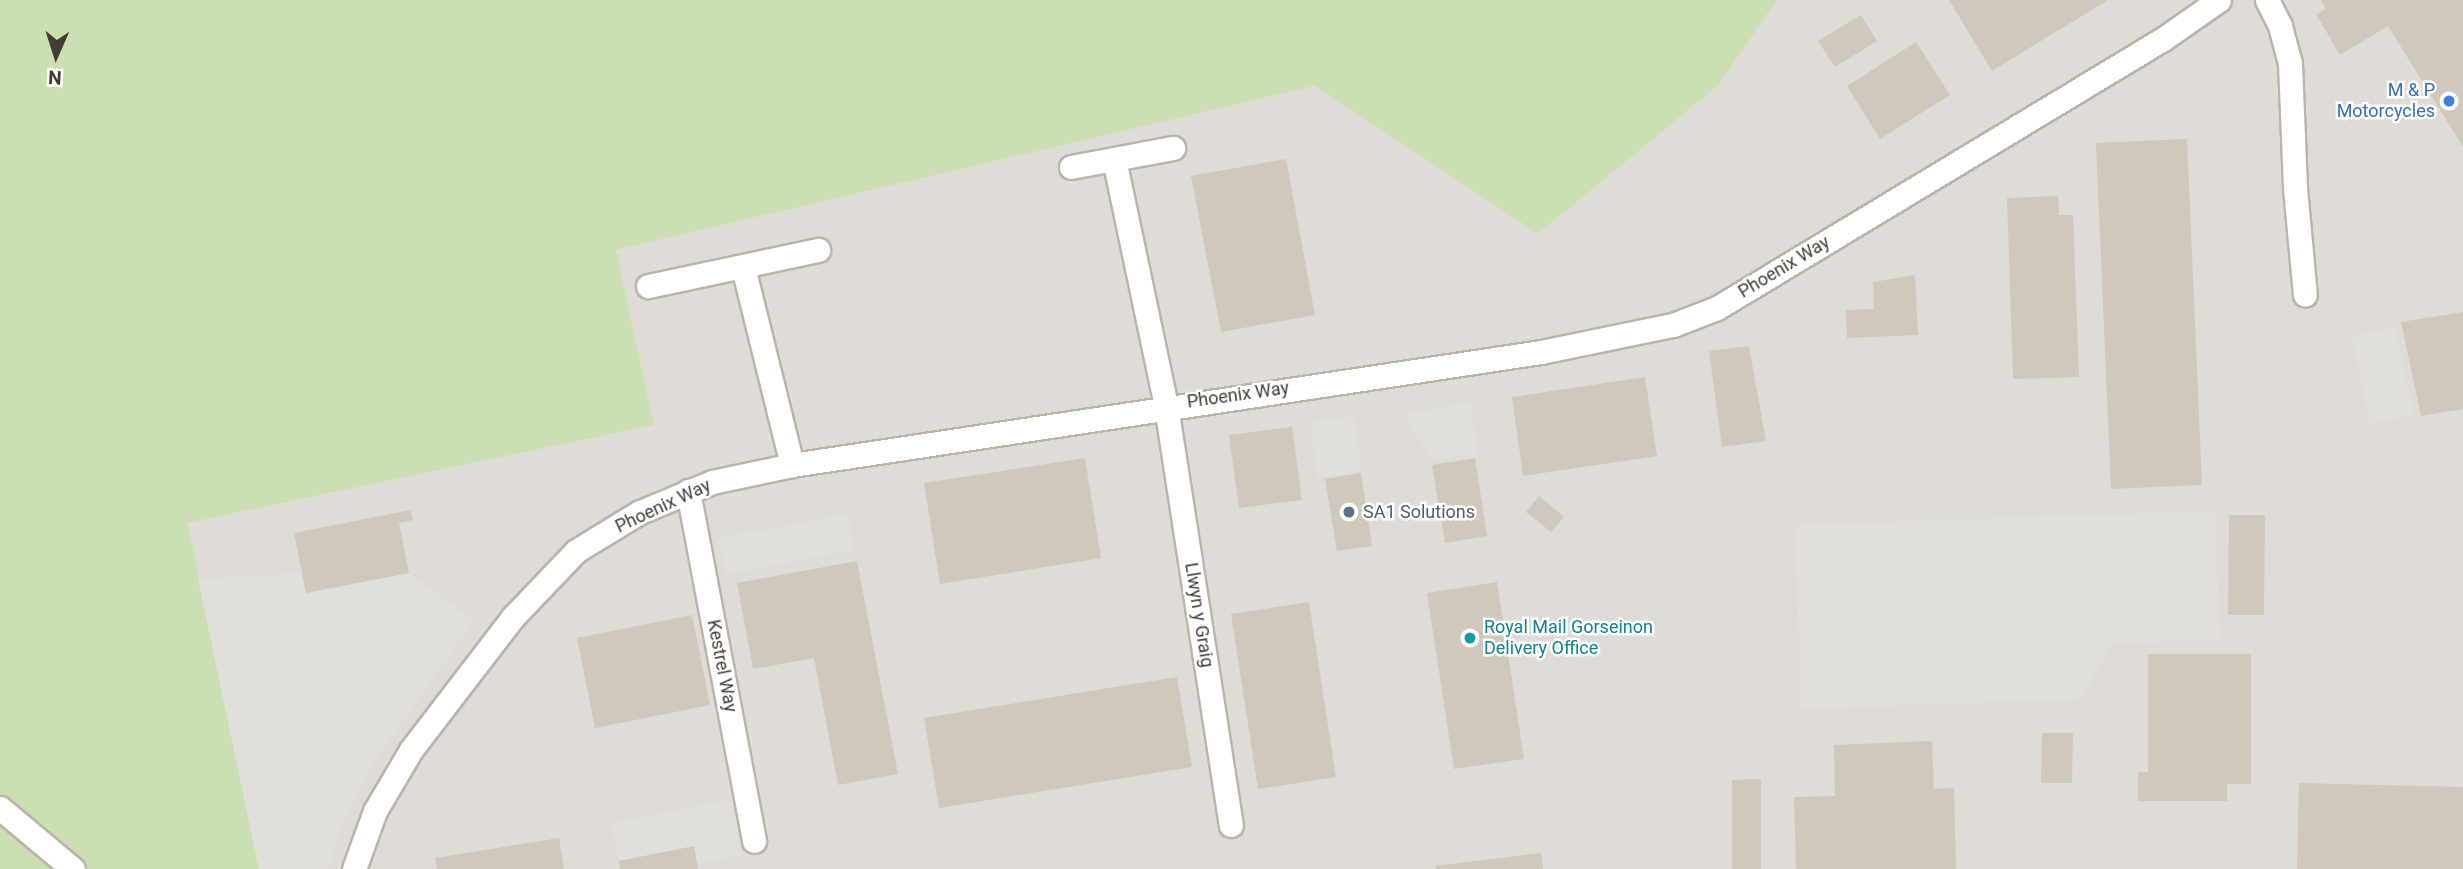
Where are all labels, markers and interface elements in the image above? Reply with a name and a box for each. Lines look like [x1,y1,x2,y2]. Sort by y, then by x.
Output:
north arrow [21,21,91,91]
text: N [48,66,62,89]
place label: M & P Motorcycles [2337,80,2435,122]
marker: M & P Motorcycles [2441,93,2457,109]
street label: Phoenix Way [1734,231,1834,303]
street label: Phoenix Way [1186,377,1290,413]
street label: Phoenix Way [612,475,714,537]
place label: SA1 Solutions [1363,501,1475,523]
marker: SA1 Solutions [1341,504,1357,520]
street label: Llwyn y Graig [1180,561,1218,669]
place label: Royal Mail Gorseinon Delivery Office [1484,617,1653,660]
street label: Kestrel Way [702,618,742,714]
marker: Royal Mail Gorseinon Delivery Office [1462,630,1478,646]

